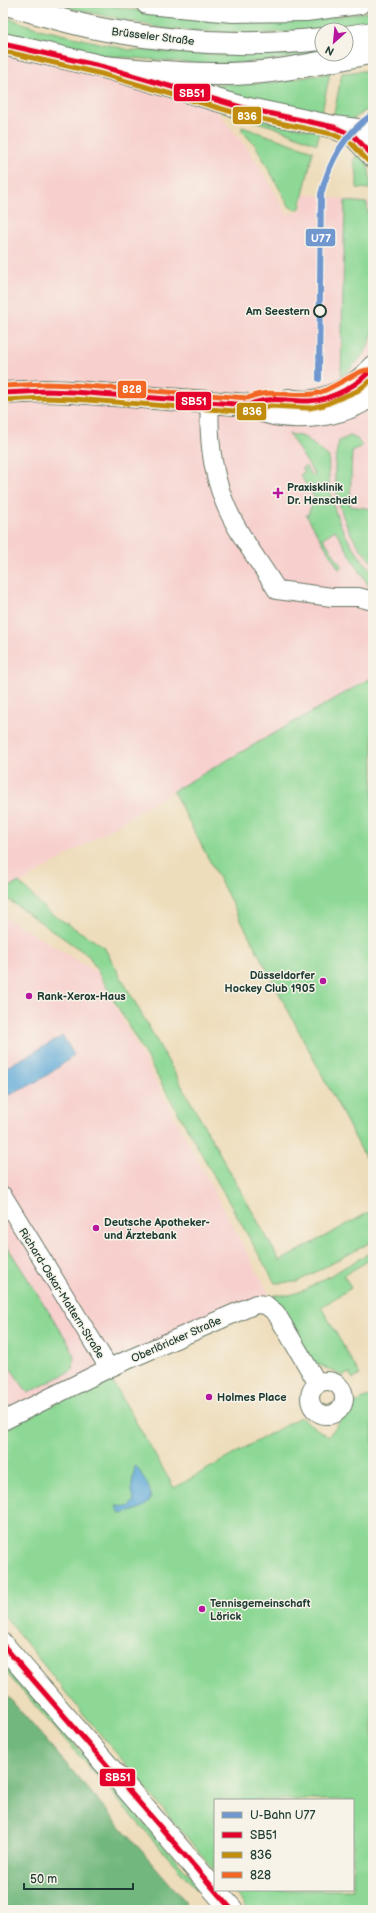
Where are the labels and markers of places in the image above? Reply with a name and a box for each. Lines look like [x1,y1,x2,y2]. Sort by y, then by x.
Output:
marker: Am Seestern [313,304,327,318]
place label: Am Seestern [245,305,310,318]
place label: Praxisklinik Dr. Henscheid [287,481,357,507]
marker: Praxisklinik Dr. Henscheid [272,487,284,499]
place label: Düsseldorfer Hockey Club 1905 [225,969,316,995]
marker: Düsseldorfer Hockey Club 1905 [318,976,328,986]
place label: Rank-Xerox-Haus [37,990,126,1003]
marker: Rank-Xerox-Haus [24,991,34,1001]
place label: Deutsche Apotheker- und Ärztebank [104,1216,210,1242]
marker: Deutsche Apotheker- und Ärztebank [91,1223,101,1233]
place label: Holmes Place [217,1391,287,1404]
marker: Holmes Place [204,1392,214,1402]
place label: Tennisgemeinschaft Lörick [210,1597,311,1623]
marker: Tennisgemeinschaft Lörick [197,1604,207,1614]

